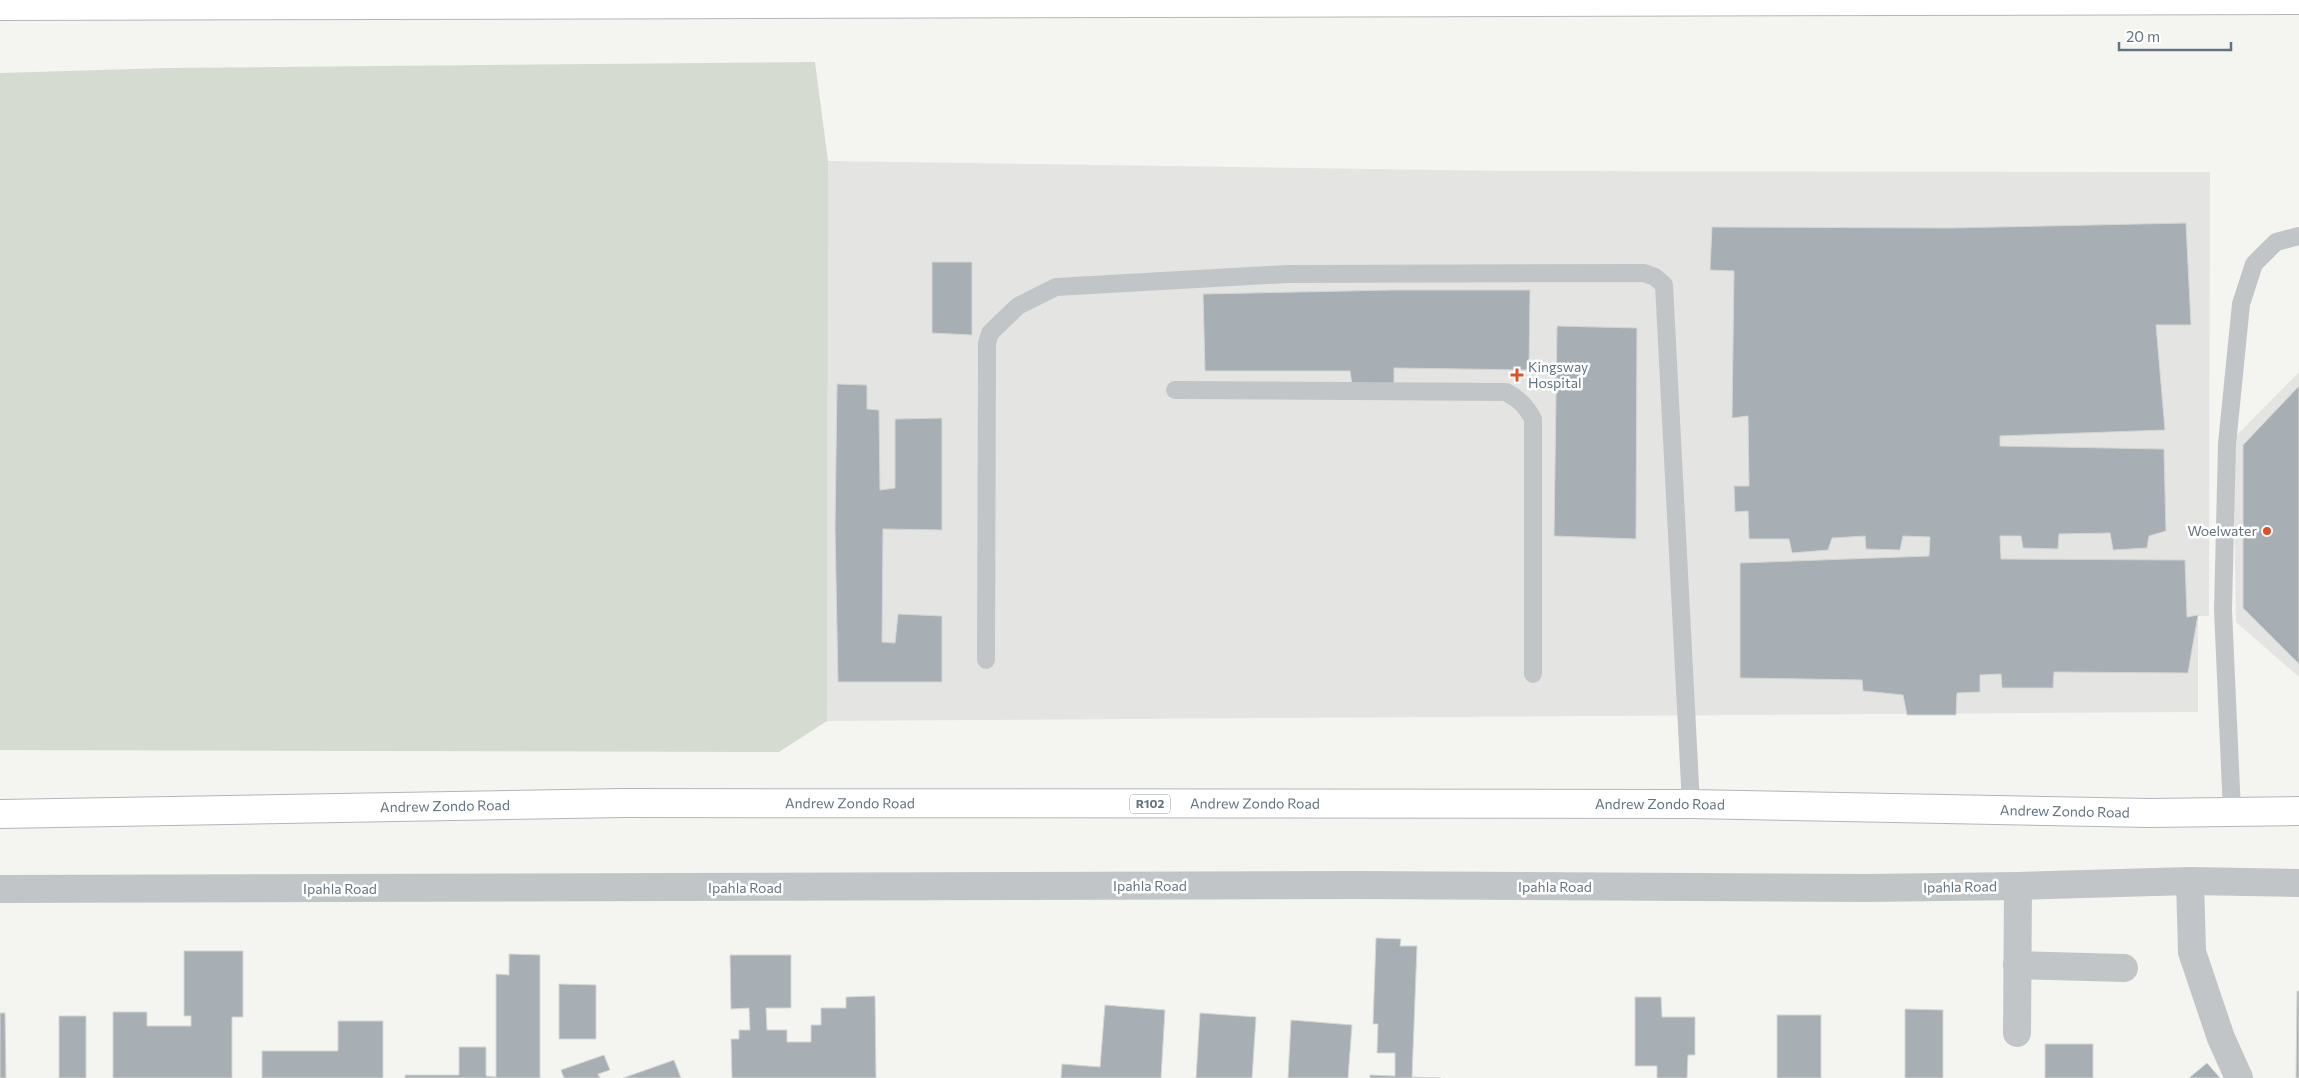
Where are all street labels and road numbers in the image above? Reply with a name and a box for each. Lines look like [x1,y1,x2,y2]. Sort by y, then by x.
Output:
street label: Andrew Zondo Road [785,794,915,811]
road number: R102 [1130,794,1170,814]
street label: Andrew Zondo Road [1190,795,1320,812]
street label: Andrew Zondo Road [1595,795,1725,813]
street label: Andrew Zondo Road [380,796,510,815]
street label: Andrew Zondo Road [2000,801,2130,821]
street label: Ipahla Road [1113,877,1187,894]
street label: Ipahla Road [1923,877,1997,896]
street label: Ipahla Road [1518,878,1592,895]
street label: Ipahla Road [708,879,782,896]
street label: Ipahla Road [303,880,377,897]

